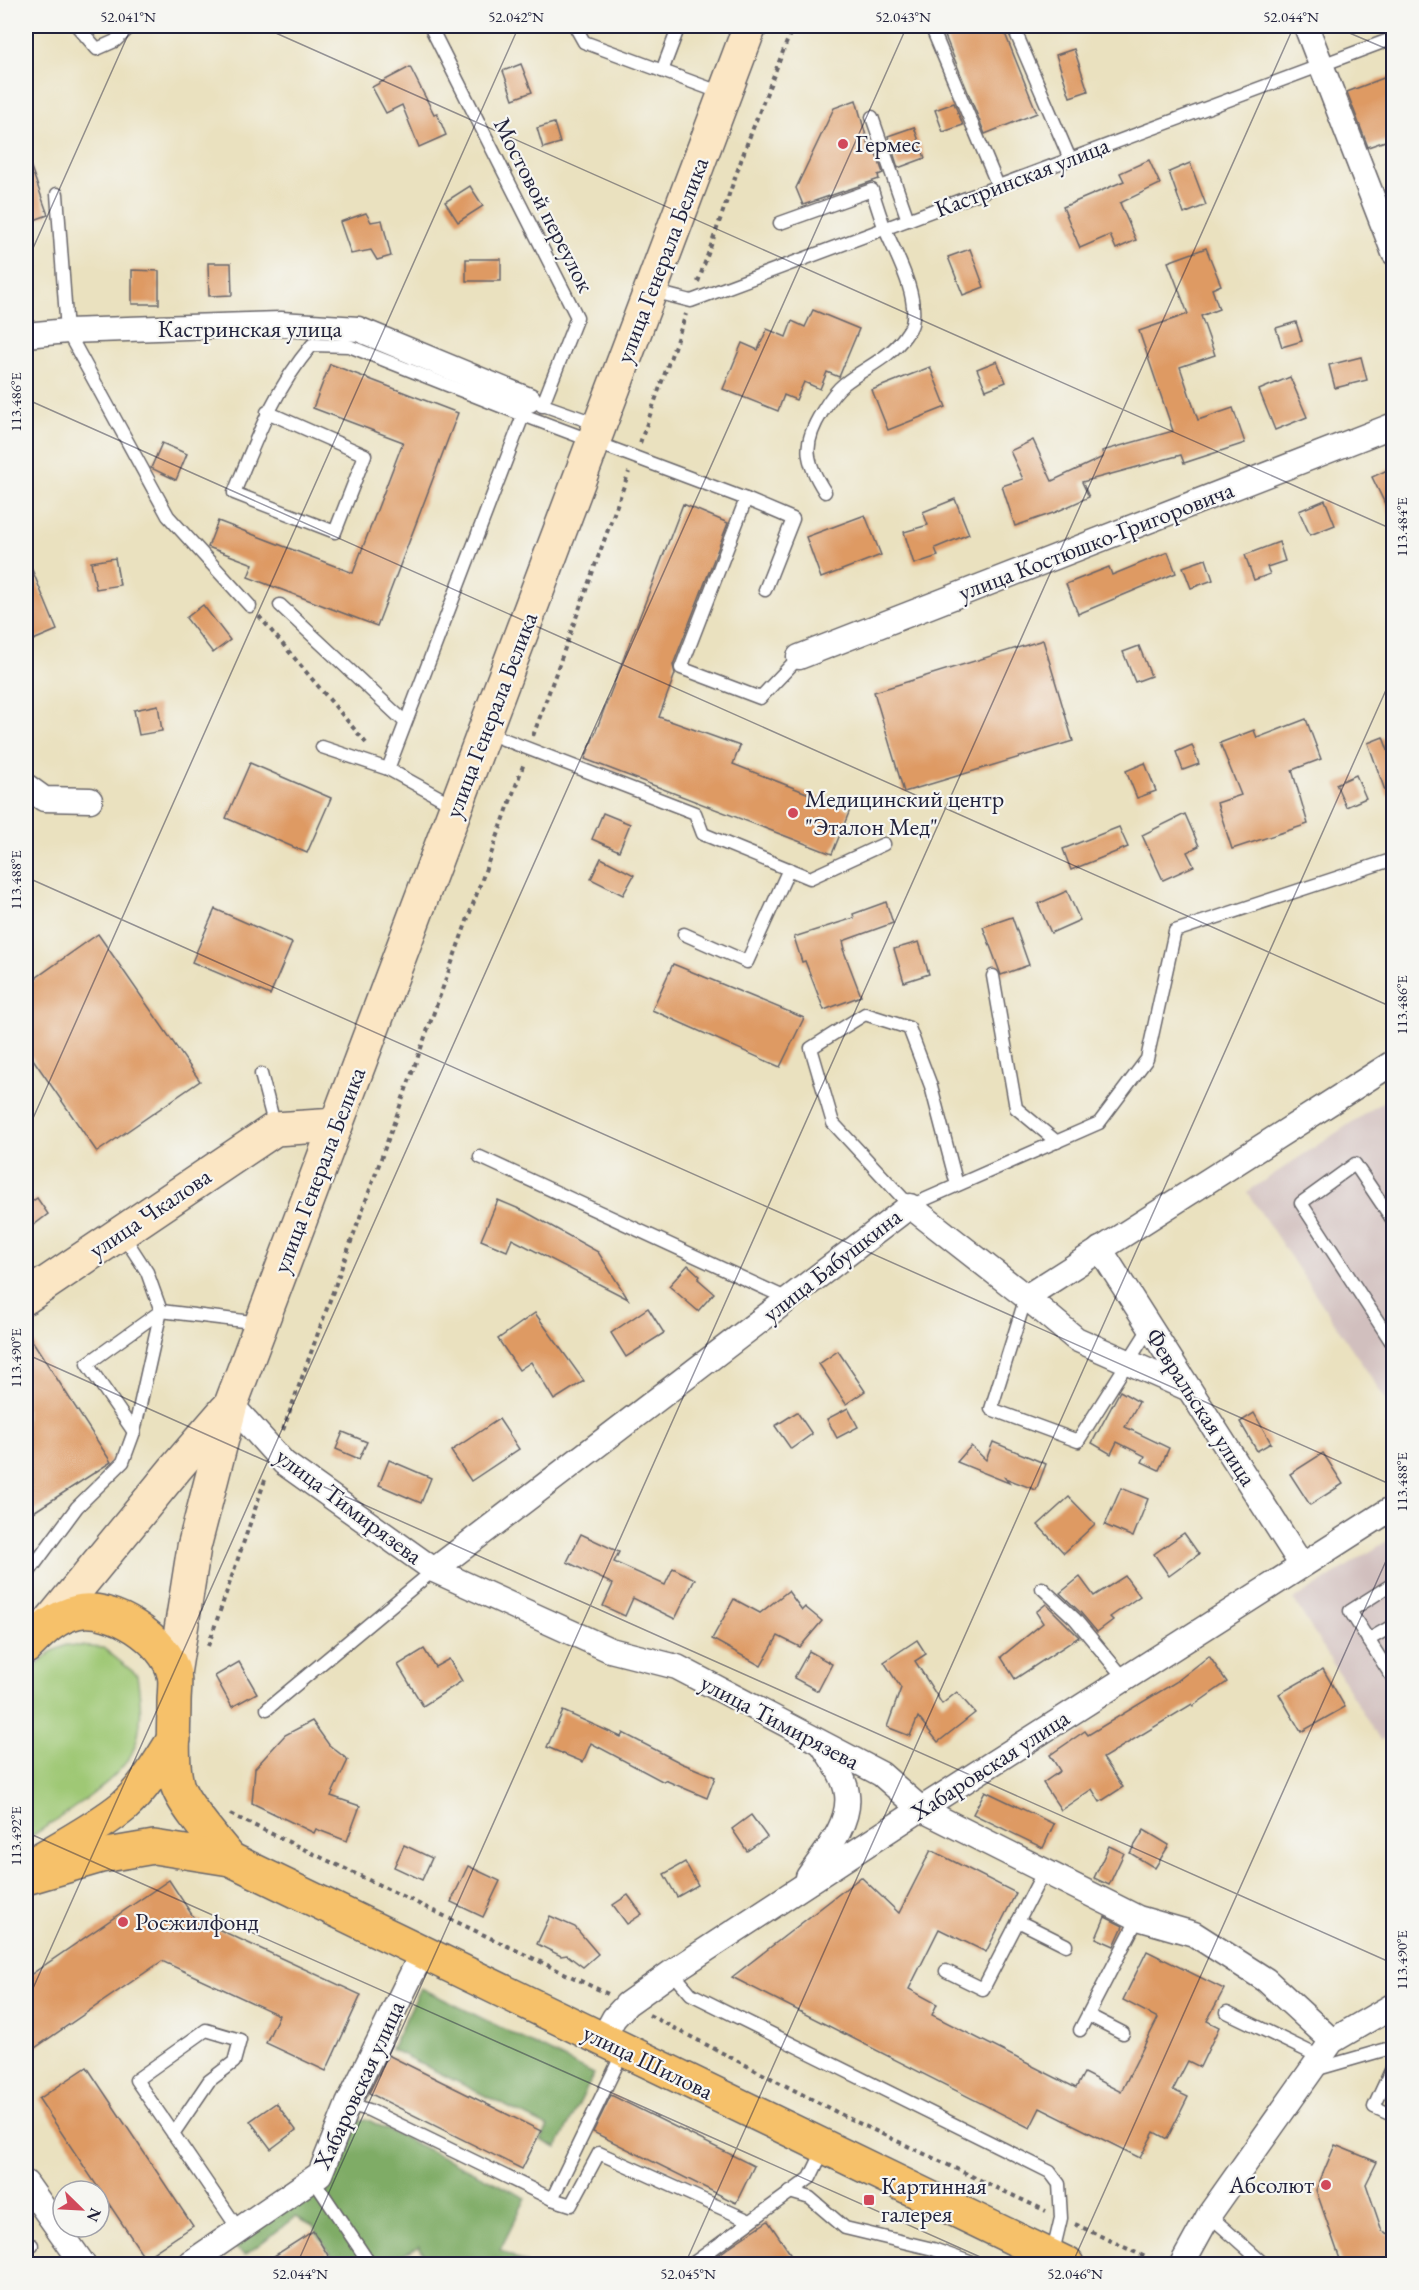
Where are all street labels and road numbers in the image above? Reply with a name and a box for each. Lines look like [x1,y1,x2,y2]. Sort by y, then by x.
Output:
street label: Мостовой переулок [487,112,602,298]
street label: Кастринская улица [930,129,1114,224]
street label: улица Генерала Белика [608,152,715,367]
street label: Кастринская улица [158,313,343,344]
street label: улица Костюшко-Григоровича [954,473,1238,607]
street label: улица Генерала Белика [437,607,544,822]
street label: улица Генерала Белика [265,1062,372,1277]
street label: улица Чкалова [83,1160,217,1265]
street label: улица Бабушкина [756,1200,908,1329]
street label: Февральская улица [1139,1322,1264,1492]
street label: улица Тимирязева [270,1440,429,1571]
street label: улица Тимирязева [695,1667,866,1777]
street label: Хабаровская улица [904,1702,1075,1828]
street label: Хабаровская улица [305,1995,411,2175]
street label: улица Шилова [578,2017,719,2107]

